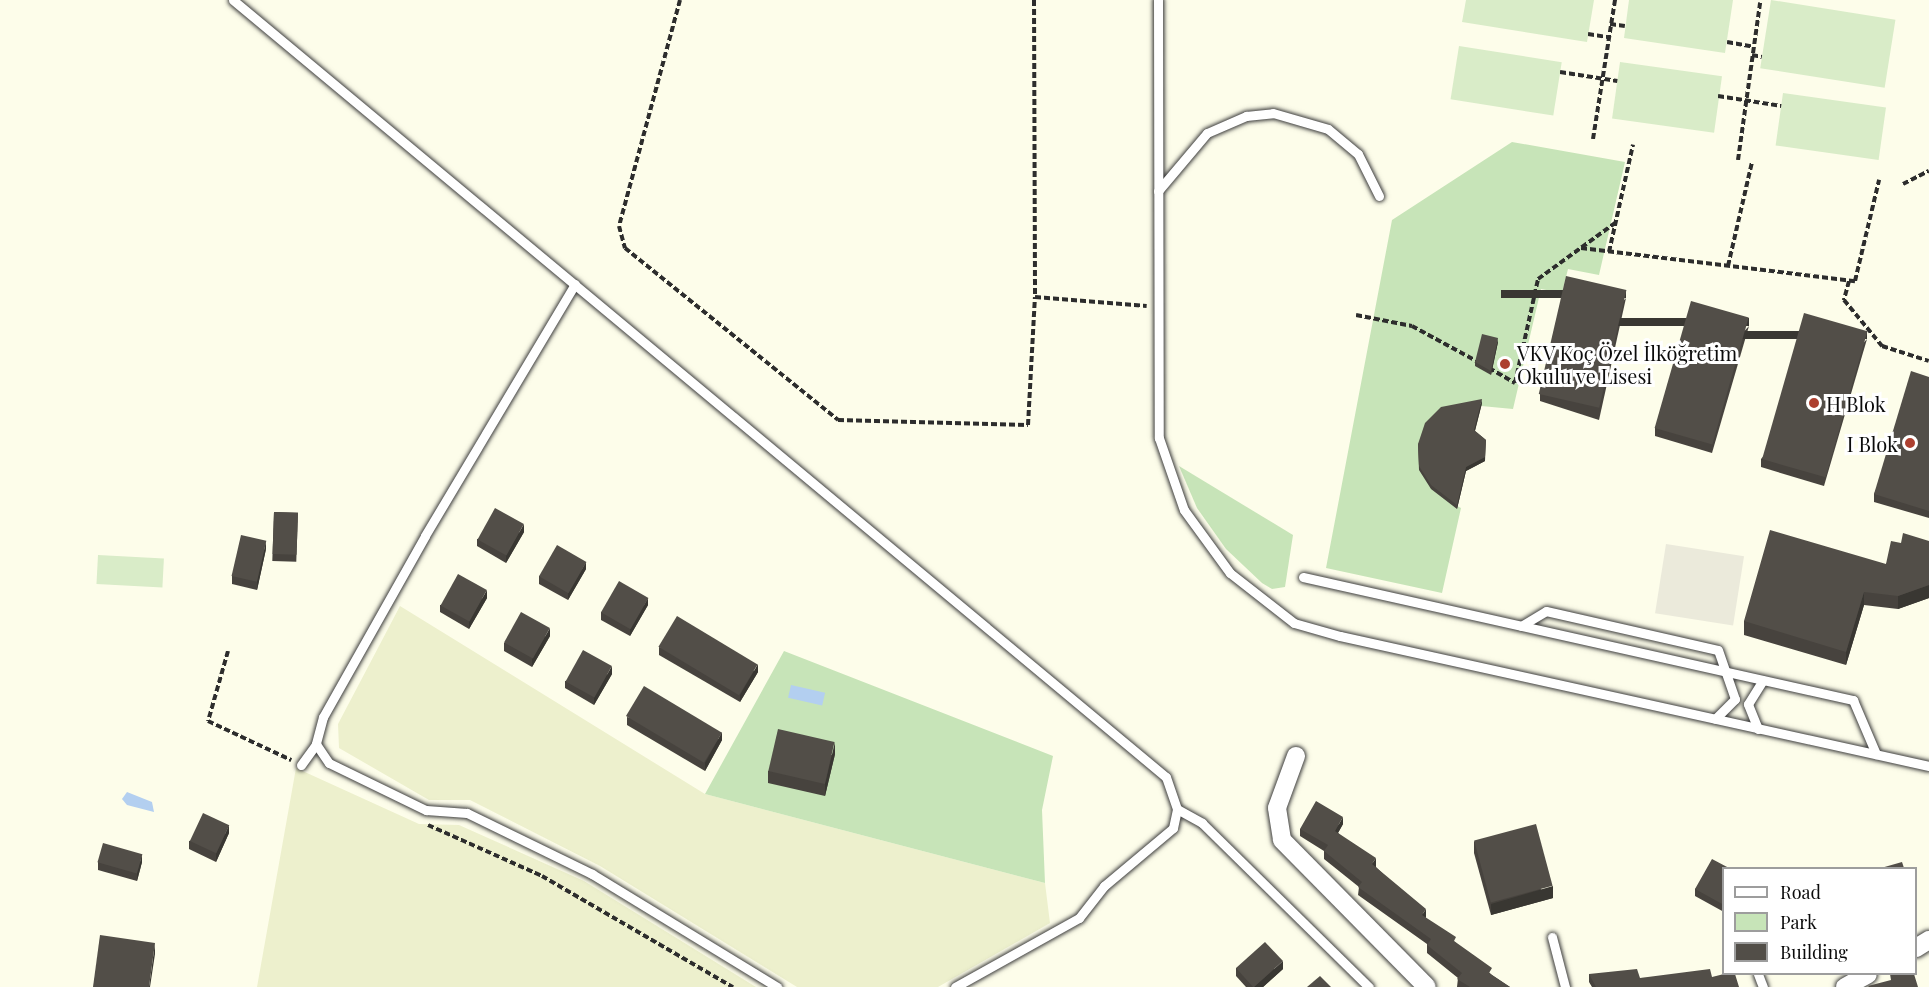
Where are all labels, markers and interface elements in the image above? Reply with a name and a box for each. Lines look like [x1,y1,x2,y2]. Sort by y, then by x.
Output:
place label: VKV Koç Özel İlköğretim Okulu ve Lisesi [1517,340,1738,387]
marker: VKV Koç Özel İlköğretim Okulu ve Lisesi [1498,357,1512,371]
place label: H Blok [1826,391,1886,415]
marker: H Blok [1807,396,1821,410]
place label: I Blok [1847,431,1898,455]
marker: I Blok [1903,436,1917,450]
legend [1722,867,1917,975]
text: Road [1780,880,1821,904]
text: Park [1780,910,1817,934]
text: Building [1780,940,1848,964]

